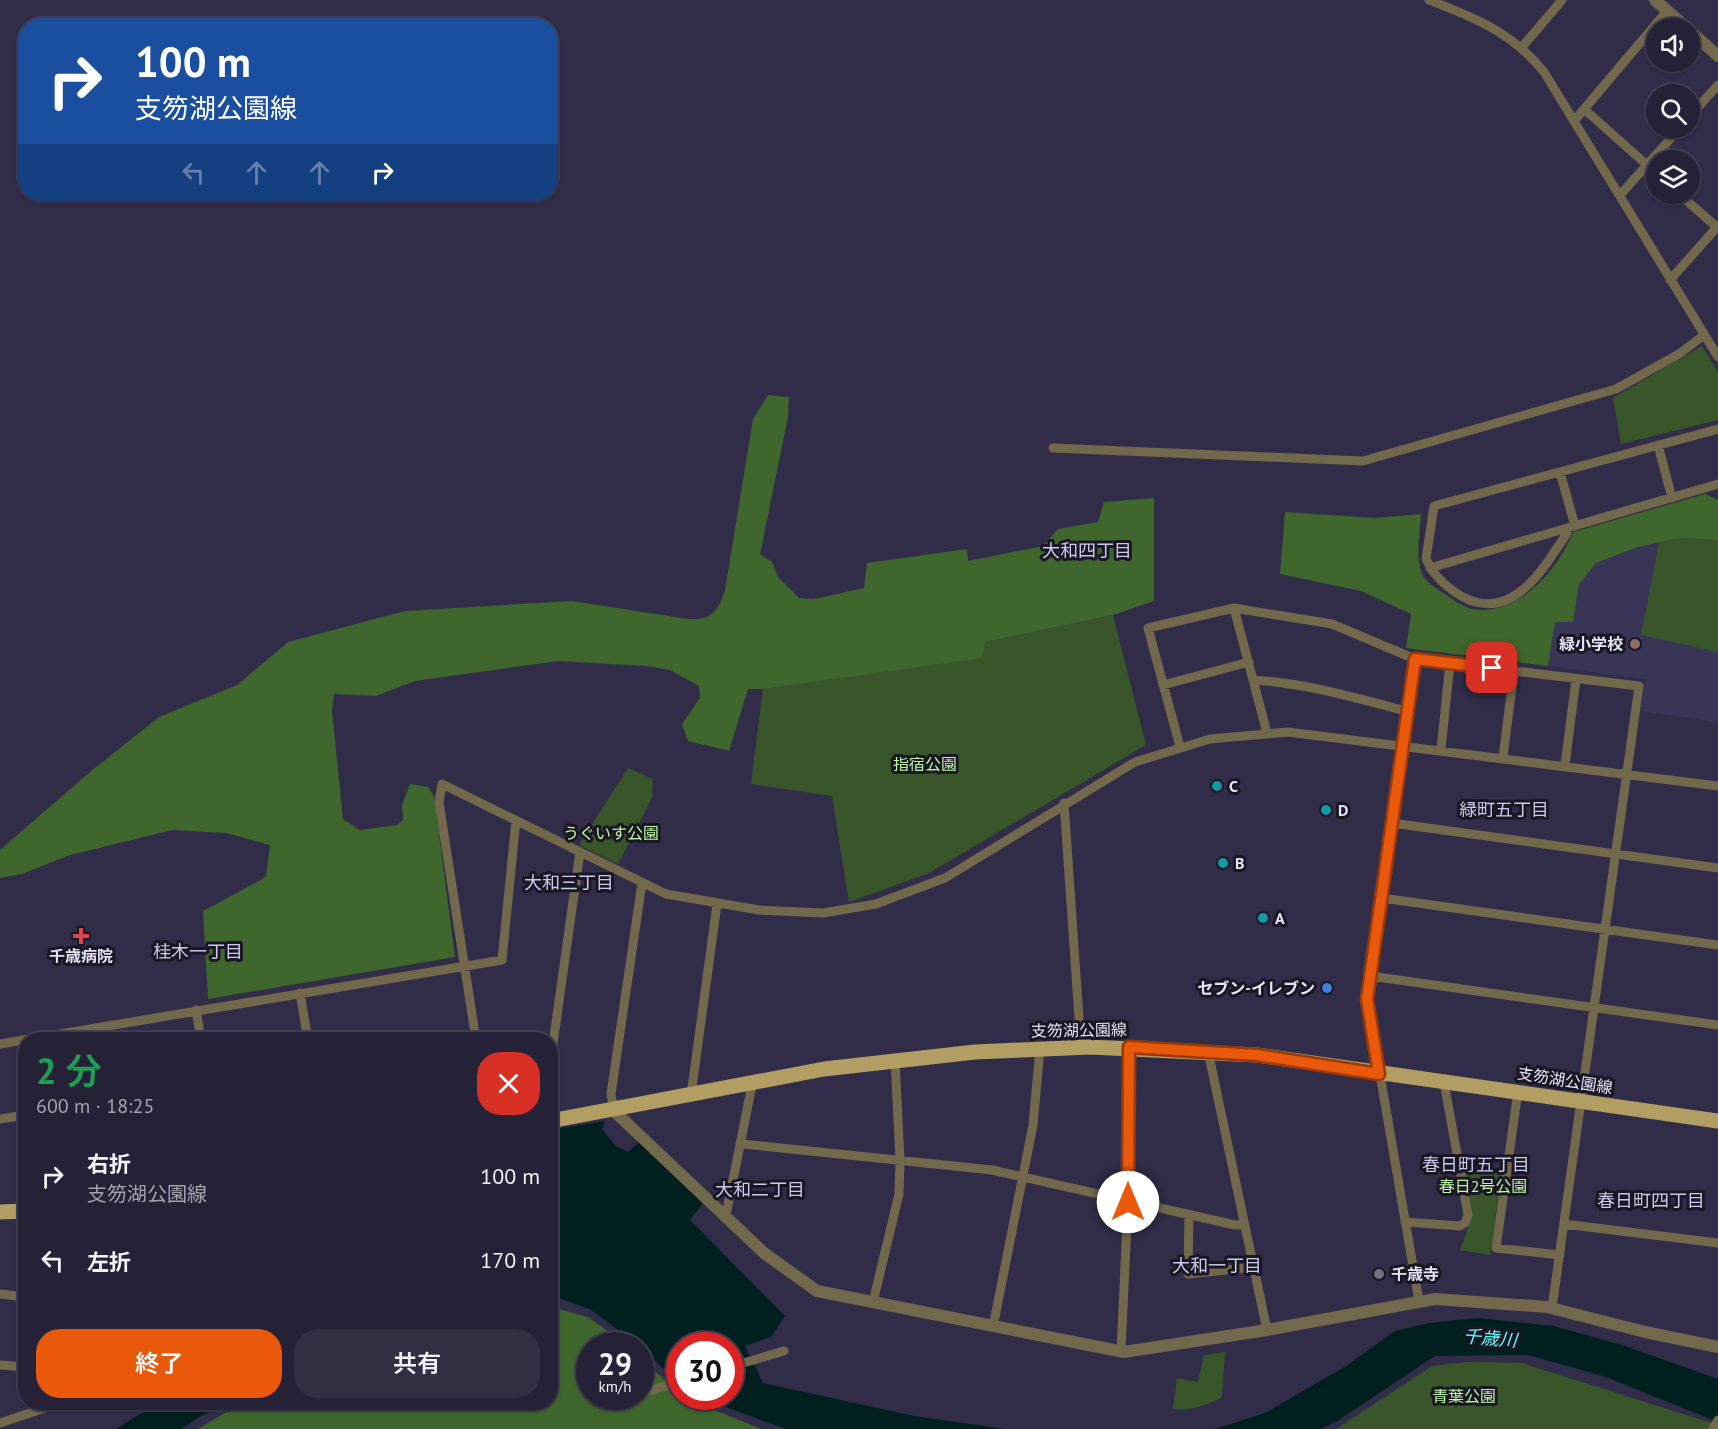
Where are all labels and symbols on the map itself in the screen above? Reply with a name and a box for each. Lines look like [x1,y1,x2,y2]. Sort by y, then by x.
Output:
district label: 大和四丁目 [1042,539,1132,562]
place label: 緑小学校 [1559,634,1623,654]
marker: 緑小学校 [1628,637,1642,651]
pin [1466,642,1517,693]
park label: 指宿公園 [893,754,957,774]
place label: C [1229,776,1238,796]
marker: C [1210,779,1224,793]
district label: 緑町五丁目 [1459,798,1549,821]
place label: D [1338,800,1348,820]
marker: D [1319,803,1333,817]
park label: うぐいす公園 [563,823,659,843]
place label: B [1235,853,1244,873]
marker: B [1216,856,1230,870]
district label: 大和三丁目 [524,871,614,894]
place label: A [1275,908,1285,928]
marker: A [1256,911,1270,925]
marker: 千歳病院 [72,927,90,945]
district label: 桂木一丁目 [153,940,243,963]
place label: 千歳病院 [49,946,113,966]
place label: セブン-イレブン [1197,978,1315,998]
marker: セブン-イレブン [1320,981,1334,995]
street label: 支笏湖公園線 [1031,1019,1127,1041]
street label: 支笏湖公園線 [1516,1063,1614,1097]
district label: 春日町五丁目 [1422,1153,1530,1176]
position arrow [1096,1170,1160,1234]
park label: 春日2号公園 [1439,1176,1527,1196]
district label: 大和二丁目 [715,1178,805,1201]
district label: 春日町四丁目 [1597,1189,1705,1212]
district label: 大和一丁目 [1172,1254,1262,1277]
place label: 千歳寺 [1391,1264,1439,1284]
marker: 千歳寺 [1372,1267,1386,1281]
water label: 千歳川 [1462,1324,1520,1352]
speed limit sign: 30 [666,1332,744,1410]
park label: 青葉公園 [1432,1386,1496,1406]

